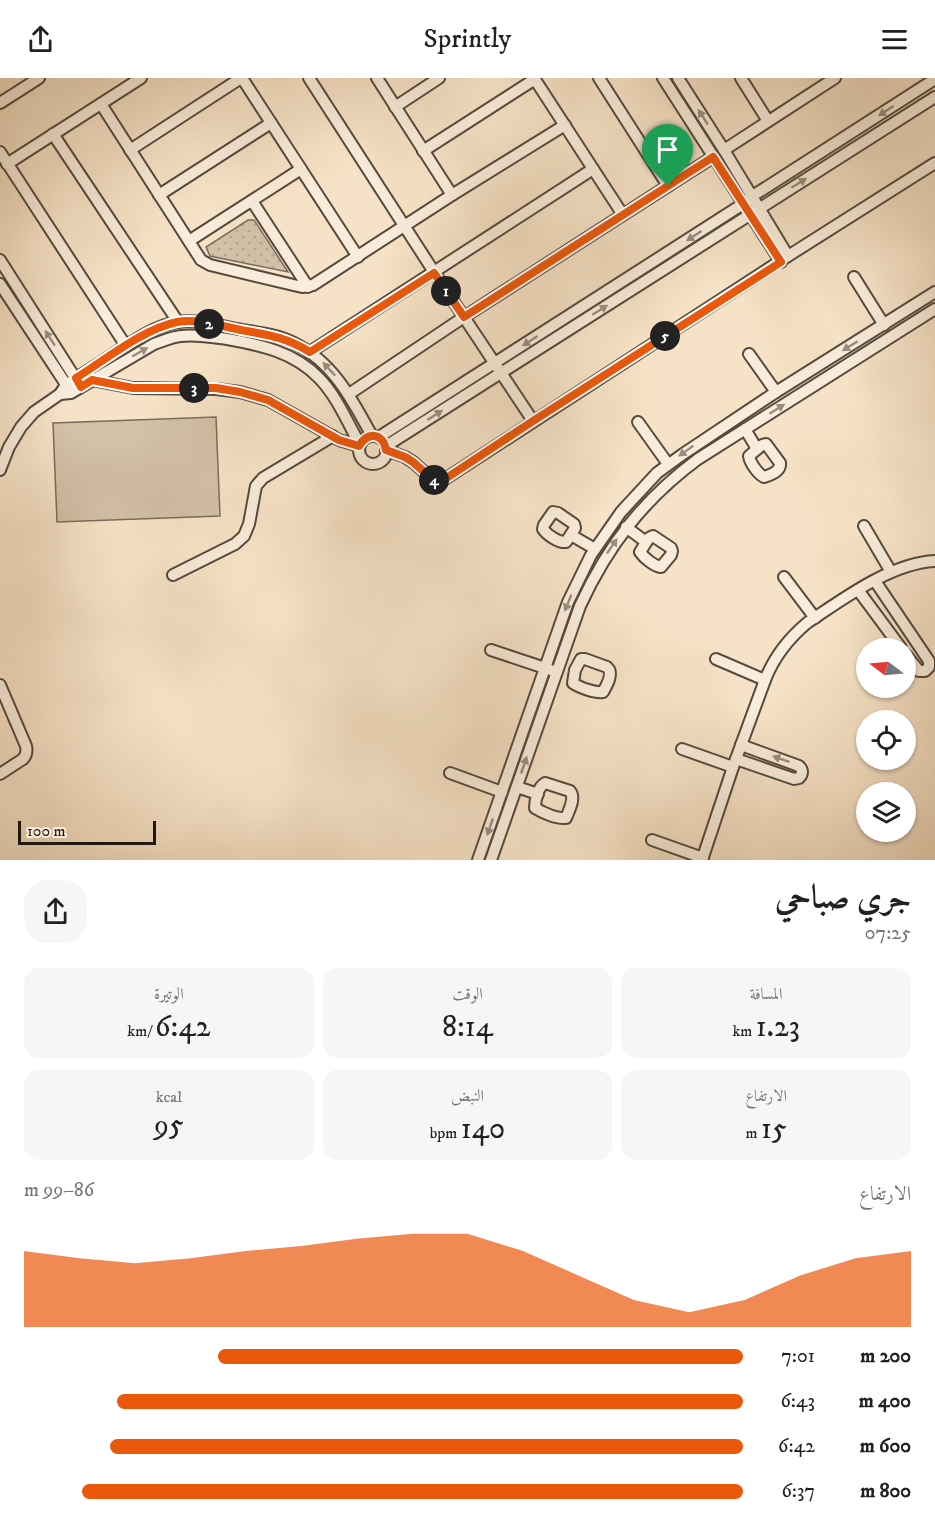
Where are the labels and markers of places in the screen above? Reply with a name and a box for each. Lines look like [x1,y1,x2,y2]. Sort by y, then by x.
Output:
pin [642,124,693,186]
pin: 1 [431,276,461,306]
pin: 2 [194,309,224,339]
pin: 5 [650,321,680,351]
pin: 3 [179,373,209,403]
pin: 4 [419,465,449,495]

